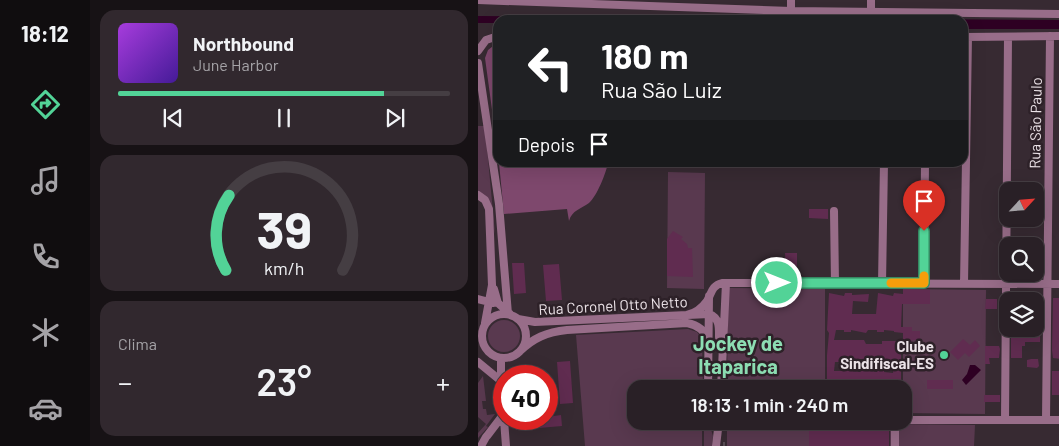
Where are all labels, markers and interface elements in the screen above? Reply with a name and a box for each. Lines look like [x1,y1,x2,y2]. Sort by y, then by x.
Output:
text: 18:12 [21,20,69,46]
text: Northbound [193,32,294,55]
text: 180 m [601,34,689,76]
icon: left [518,35,583,100]
text: June Harbor [193,55,279,74]
text: Rua São Luiz [601,76,722,102]
street label: Rua São Paulo [1025,77,1045,169]
icon: directions [28,87,63,122]
icon: previous [159,104,187,132]
icon: pause [270,104,298,132]
icon: next [381,104,409,132]
icon: arrive [585,130,613,158]
text: Depois [518,133,575,156]
icon: music [28,163,63,198]
pin [903,180,945,231]
north arrow [999,182,1044,228]
map controls [999,182,1044,337]
icon: arrive [910,187,938,215]
text: 39 [256,197,312,259]
button: search [999,237,1044,282]
icon: phone [28,239,63,274]
position arrow [750,256,802,308]
text: km/h [264,257,304,279]
street label: Rua Coronel Otto Netto [538,292,688,318]
button: layers [999,292,1044,337]
icon: climate [28,315,63,350]
district label: Jockey de Itaparica [693,331,783,378]
text: Clima [118,334,157,353]
place label: Clube Sindifiscal-ES [840,337,934,372]
marker: Clube Sindifiscal-ES [938,349,950,361]
text: 23° [256,358,312,404]
text: − [118,365,132,399]
text: + [436,365,450,399]
speed limit sign: 40 [493,365,558,430]
icon: car [28,391,63,426]
text: 18:13 · 1 min · 240 m [691,393,848,416]

